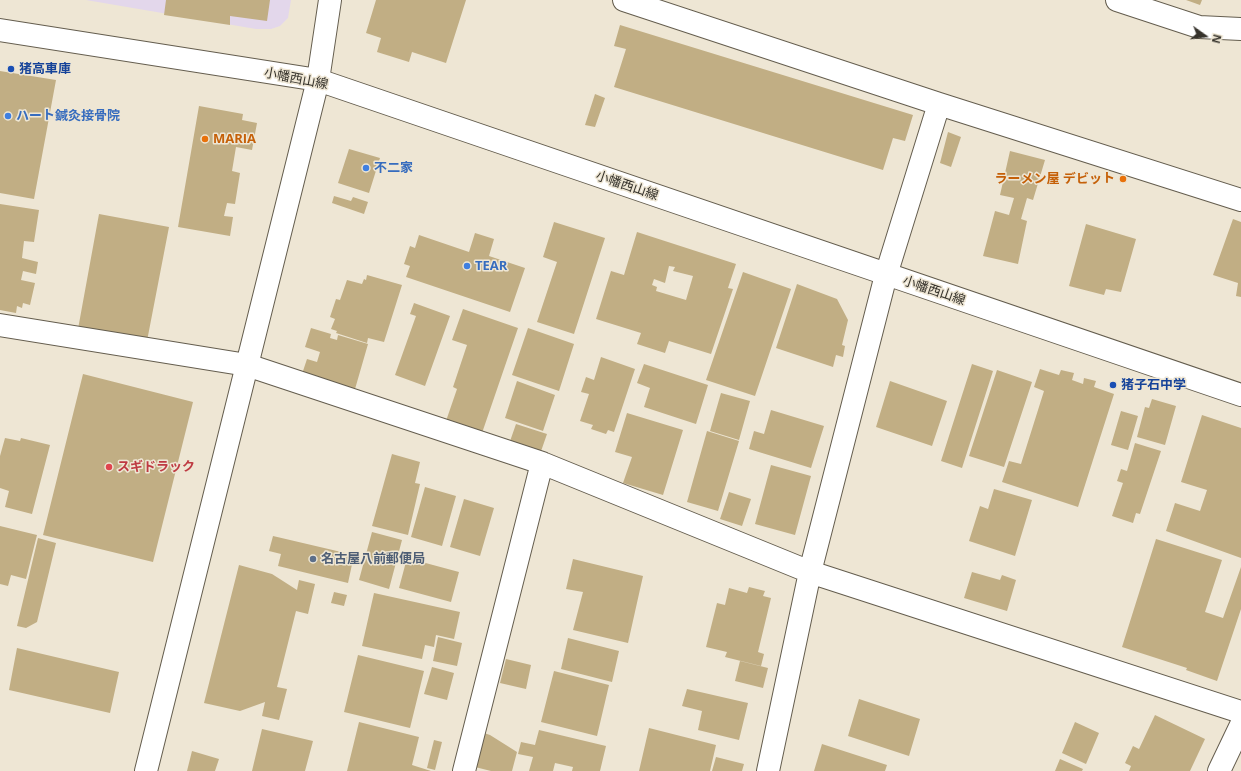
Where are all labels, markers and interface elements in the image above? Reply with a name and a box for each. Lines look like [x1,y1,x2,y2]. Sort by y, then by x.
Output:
north arrow [1185,16,1225,56]
text: N [1209,33,1225,45]
place label: 猪高車庫 [19,61,71,77]
marker: 猪高車庫 [6,64,16,74]
street label: 小幡西山線 [263,65,329,93]
place label: ハート鍼灸接骨院 [16,108,120,124]
marker: ハート鍼灸接骨院 [3,111,13,121]
place label: MARIA [213,131,256,147]
marker: MARIA [200,134,210,144]
place label: 不二家 [374,160,413,176]
marker: 不二家 [361,163,371,173]
street label: 小幡西山線 [594,168,660,204]
place label: ラーメン屋 デビット [995,171,1115,187]
marker: ラーメン屋 デビット [1118,174,1128,184]
place label: TEAR [475,258,507,274]
marker: TEAR [462,261,472,271]
street label: 小幡西山線 [901,273,967,309]
place label: 猪子石中学 [1121,377,1186,393]
marker: 猪子石中学 [1108,380,1118,390]
place label: スギドラック [117,459,195,475]
marker: スギドラック [104,462,114,472]
place label: 名古屋八前郵便局 [321,551,425,567]
marker: 名古屋八前郵便局 [308,554,318,564]

